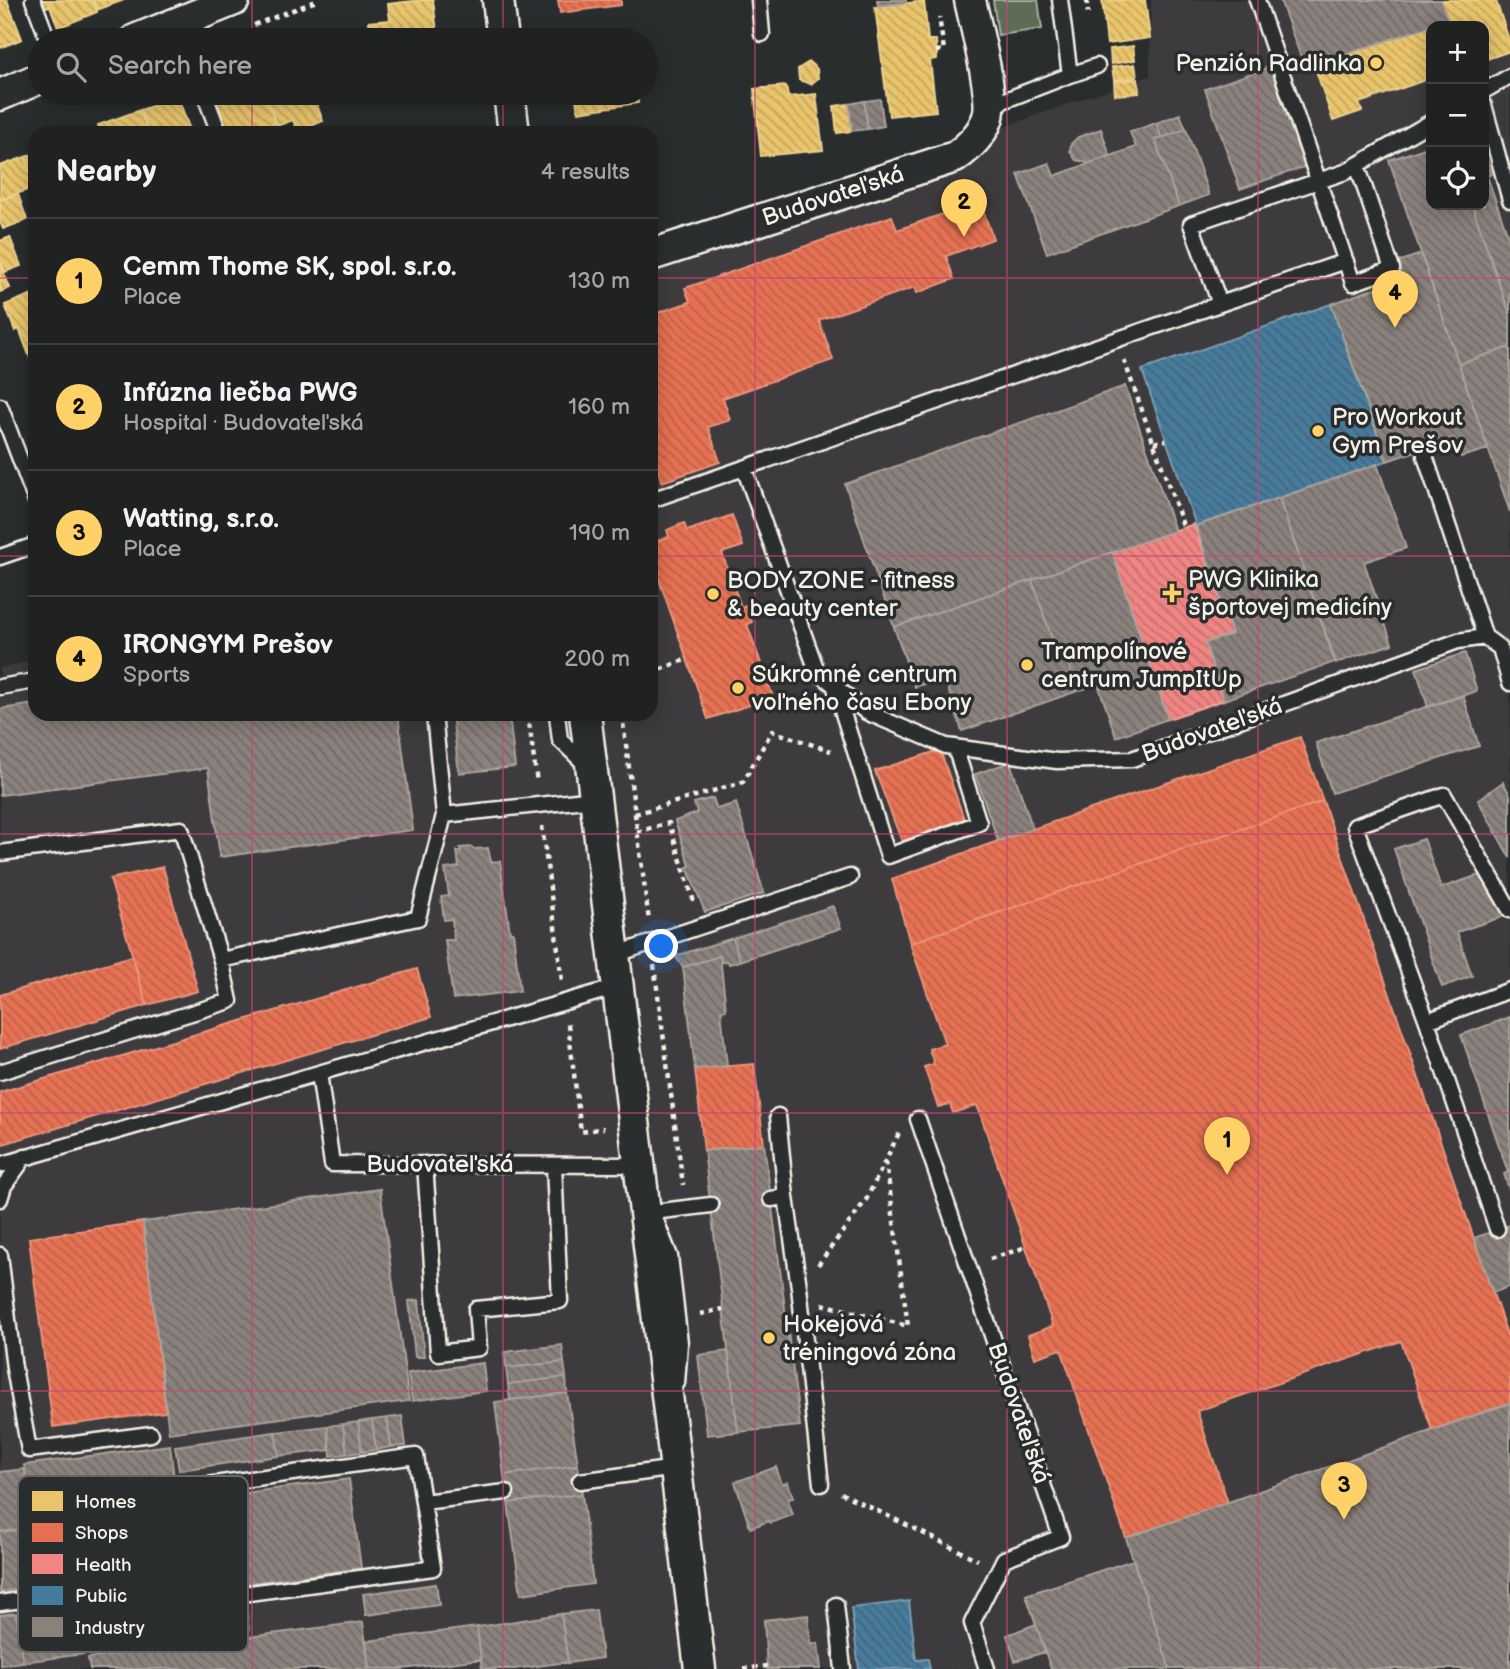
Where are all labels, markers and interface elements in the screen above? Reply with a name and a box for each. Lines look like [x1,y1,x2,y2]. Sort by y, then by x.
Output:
map controls [1426,21,1489,210]
button: + [1426,21,1489,84]
search box [28,28,658,105]
icon: search [52,48,90,86]
place label: Penzión Radlinka [1175,49,1362,78]
text: Search here [108,51,252,82]
marker: Penzión Radlinka [1368,55,1384,71]
button: − [1426,84,1489,147]
button: locate [1426,147,1489,210]
text: Nearby [56,154,156,190]
text: 4 results [541,158,630,186]
street label: Budovateľská [758,159,908,233]
pin: 2 [941,179,987,237]
text: Cemm Thome SK, spol. s.r.o. [123,252,456,283]
text: 1 [74,267,84,295]
text: 130 m [568,267,630,295]
pin: 4 [1372,270,1418,328]
text: Place [123,283,181,311]
text: Infúzna liečba PWG [123,378,358,409]
text: 2 [72,393,86,421]
text: 160 m [568,393,630,421]
place label: Pro Workout Gym Prešov [1332,403,1463,460]
text: Hospital · Budovateľská [123,409,364,437]
marker: Pro Workout Gym Prešov [1310,423,1326,439]
text: Watting, s.r.o. [123,504,279,535]
text: 3 [72,519,86,547]
text: 190 m [569,519,630,547]
text: Place [123,535,181,563]
place label: PWG Klinika športovej medicíny [1188,565,1392,622]
place label: BODY ZONE - fitness & beauty center [727,566,955,623]
marker: PWG Klinika športovej medicíny [1162,583,1182,603]
marker: BODY ZONE - fitness & beauty center [705,586,721,602]
text: IRONGYM Prešov [123,630,333,661]
place label: Trampolínové centrum JumpItUp [1041,637,1242,694]
text: 4 [72,645,86,673]
text: 200 m [564,645,630,673]
marker: Trampolínové centrum JumpItUp [1019,657,1035,673]
place label: Súkromné centrum voľného času Ebony [751,660,972,717]
text: Sports [123,661,190,689]
marker: Súkromné centrum voľného času Ebony [730,680,746,696]
street label: Budovateľská [1138,691,1286,769]
your location [644,929,678,963]
pin: 1 [1204,1117,1250,1175]
street label: Budovateľská [366,1150,514,1179]
place label: Hokejová tréningová zóna [783,1310,956,1367]
marker: Hokejová tréningová zóna [761,1330,777,1346]
street label: Budovateľská [981,1339,1057,1487]
pin: 3 [1321,1462,1367,1520]
legend [18,1476,248,1652]
text: Homes [75,1491,136,1514]
text: Shops [75,1522,128,1545]
text: Health [75,1554,132,1577]
text: Public [75,1585,127,1608]
text: Industry [75,1617,145,1640]

